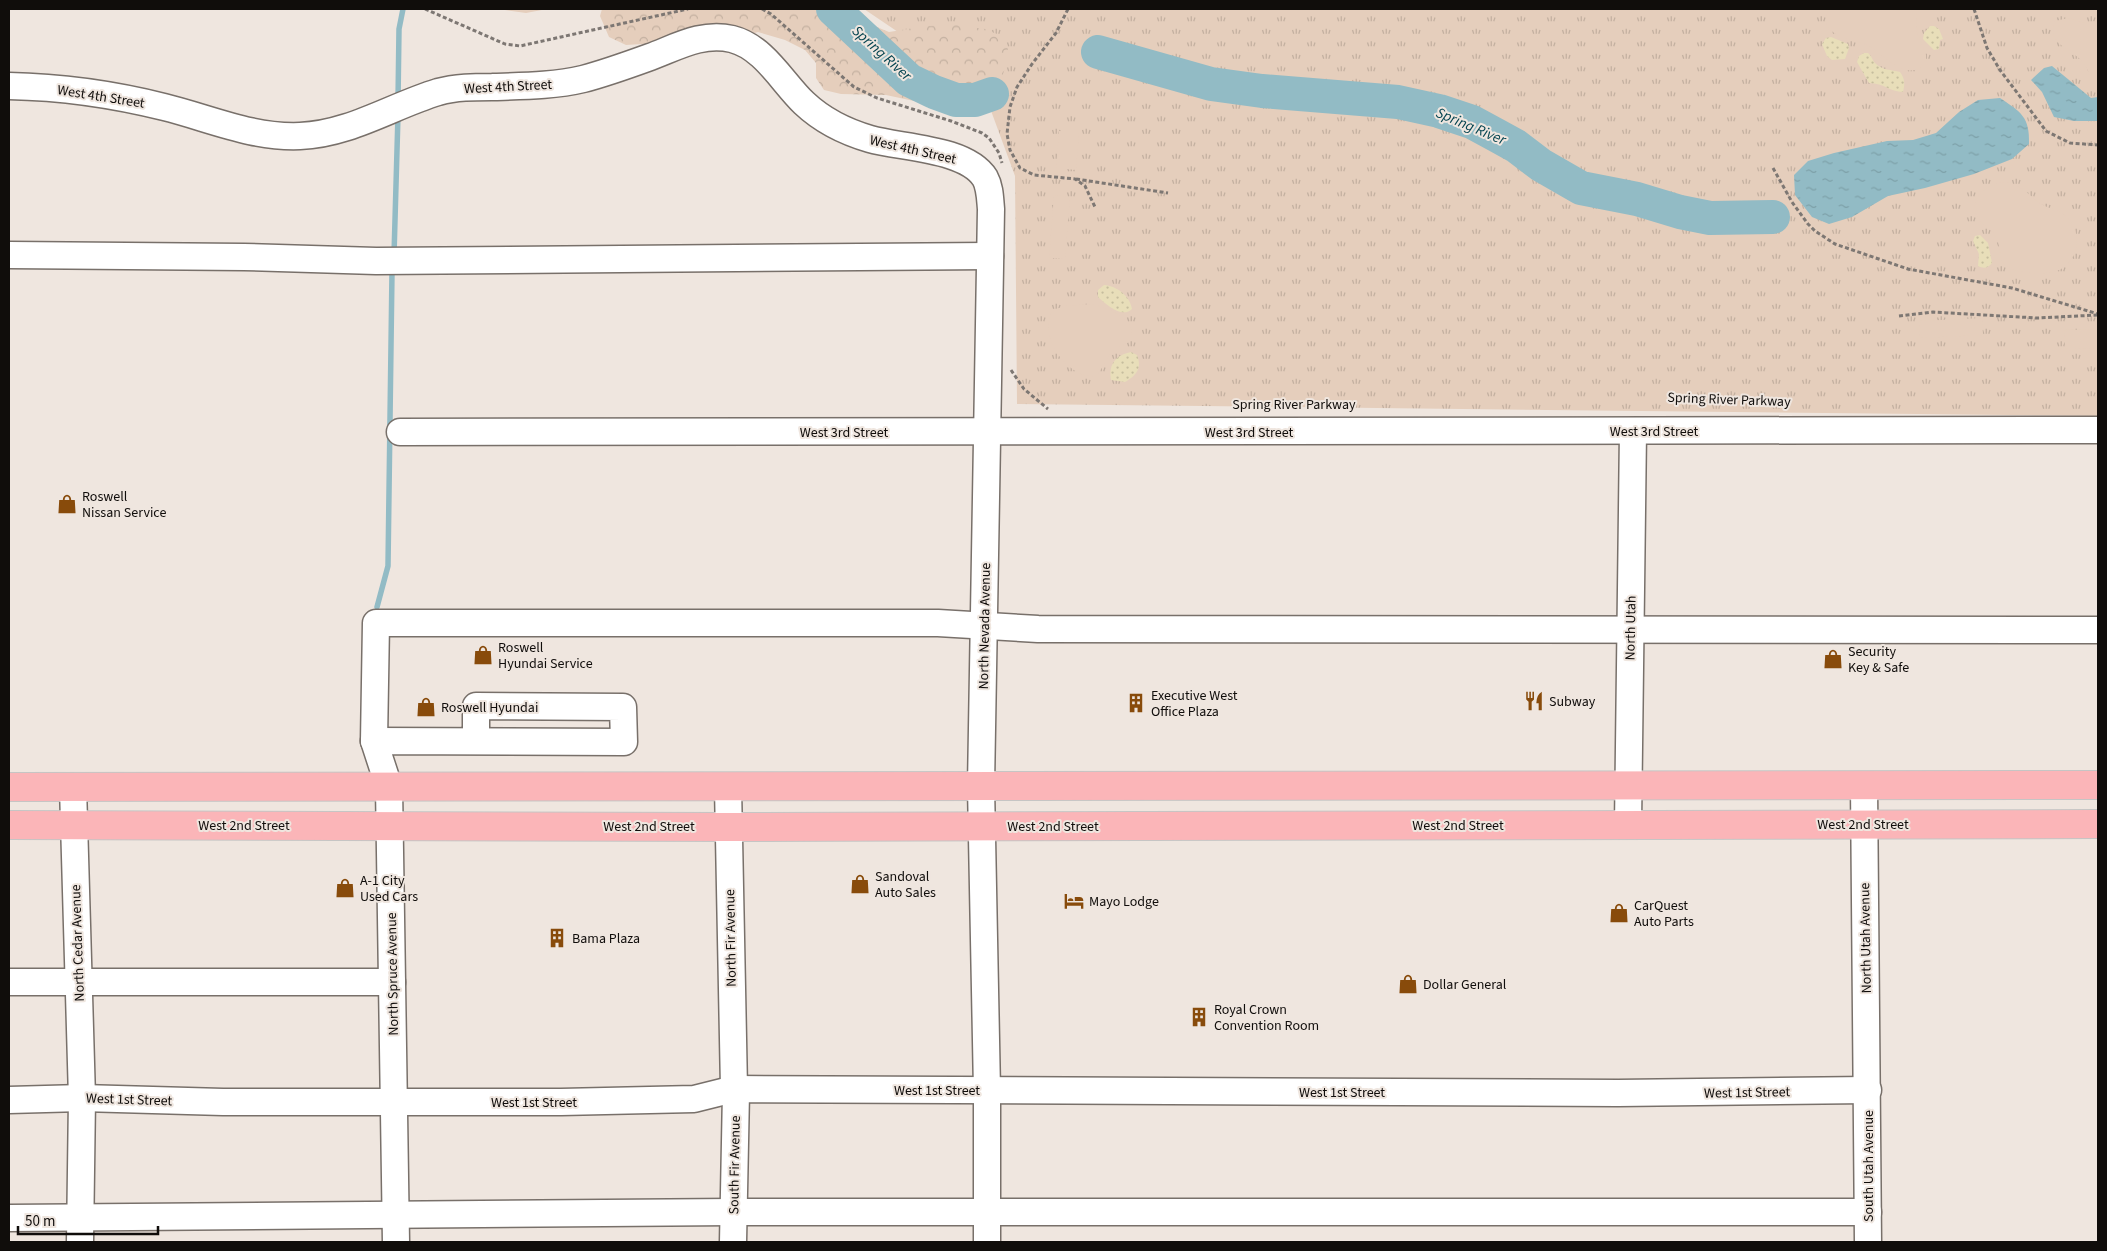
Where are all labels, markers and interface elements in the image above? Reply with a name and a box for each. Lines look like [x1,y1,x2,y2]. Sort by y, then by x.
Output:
water label: Spring River [847,21,917,87]
street label: West 4th Street [463,75,553,99]
street label: West 4th Street [56,80,146,114]
water label: Spring River [1433,102,1510,151]
street label: West 4th Street [868,130,958,170]
street label: Spring River Parkway [1667,388,1791,412]
street label: Spring River Parkway [1232,395,1356,415]
street label: West 3rd Street [1610,422,1698,442]
street label: West 3rd Street [800,423,888,443]
street label: West 3rd Street [1205,423,1293,443]
place label: Roswell Nissan Service [82,487,166,523]
shop icon: Roswell Nissan Service [56,493,78,515]
street label: North Nevada Avenue [974,562,996,690]
street label: North Utah [1620,595,1642,661]
place label: Roswell Hyundai Service [498,638,593,674]
place label: Security Key & Safe [1848,642,1909,678]
shop icon: Roswell Hyundai Service [472,644,494,666]
shop icon: Security Key & Safe [1822,648,1844,670]
place label: Executive West Office Plaza [1151,686,1238,722]
restaurant icon: Subway [1523,690,1545,712]
building icon: Executive West Office Plaza [1125,692,1147,714]
place label: Subway [1549,692,1596,712]
shop icon: Roswell Hyundai [415,696,437,718]
place label: Roswell Hyundai [441,698,538,718]
street label: West 2nd Street [1817,815,1909,835]
street label: West 2nd Street [198,816,290,836]
street label: West 2nd Street [1412,816,1504,836]
street label: West 2nd Street [603,817,695,837]
street label: West 2nd Street [1007,817,1099,837]
place label: Sandoval Auto Sales [875,867,936,903]
place label: A-1 City Used Cars [360,871,418,907]
shop icon: Sandoval Auto Sales [849,873,871,895]
shop icon: A-1 City Used Cars [334,877,356,899]
street label: North Utah Avenue [1855,882,1877,994]
street label: North Cedar Avenue [66,884,90,1002]
street label: North Fir Avenue [720,889,742,987]
hotel icon: Mayo Lodge [1063,890,1085,912]
place label: Mayo Lodge [1089,892,1159,912]
place label: CarQuest Auto Parts [1634,896,1694,932]
shop icon: CarQuest Auto Parts [1608,902,1630,924]
street label: North Spruce Avenue [382,912,404,1036]
building icon: Bama Plaza [546,927,568,949]
place label: Bama Plaza [572,929,640,949]
shop icon: Dollar General [1397,973,1419,995]
place label: Dollar General [1423,975,1507,995]
place label: Royal Crown Convention Room [1214,1000,1319,1036]
building icon: Royal Crown Convention Room [1188,1006,1210,1028]
street label: West 1st Street [894,1081,980,1101]
street label: West 1st Street [1704,1082,1791,1104]
street label: West 1st Street [1299,1083,1385,1103]
street label: West 1st Street [86,1089,173,1112]
street label: West 1st Street [491,1093,577,1113]
street label: South Utah Avenue [1859,1110,1879,1222]
street label: South Fir Avenue [724,1115,746,1215]
scale bar [18,1204,158,1236]
text: 50 m [25,1211,55,1232]

